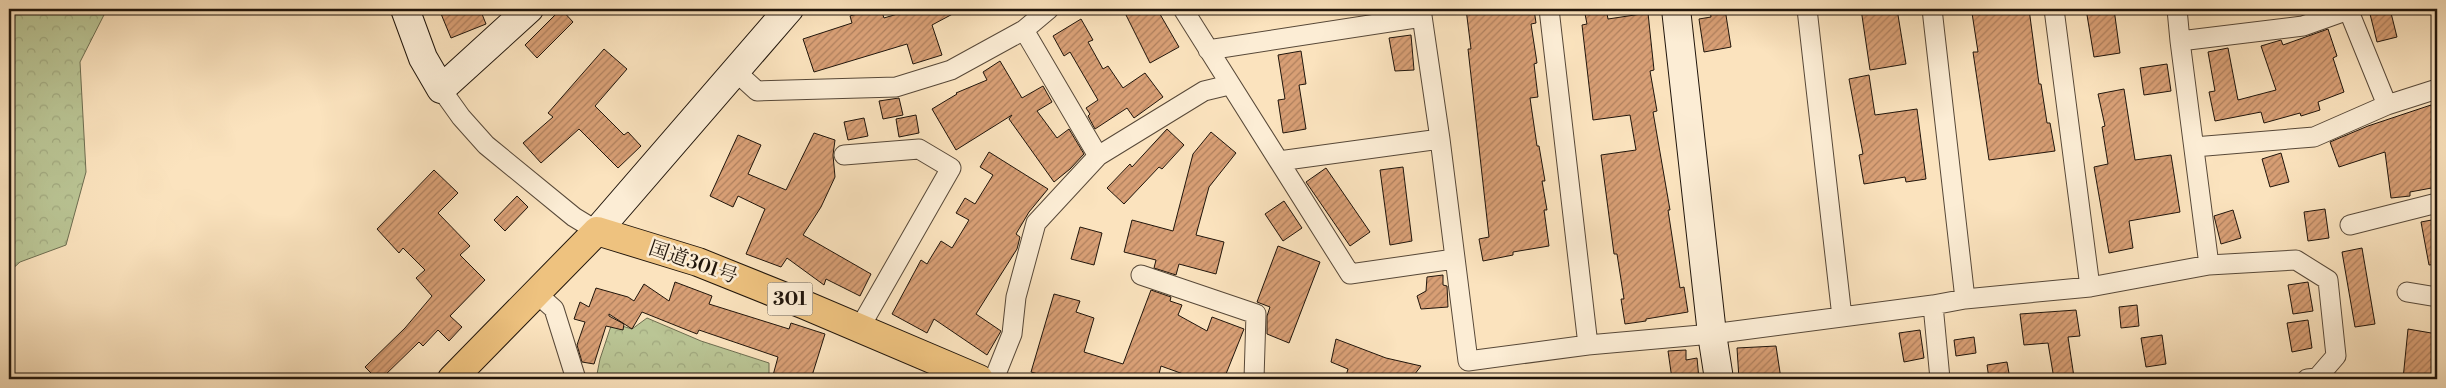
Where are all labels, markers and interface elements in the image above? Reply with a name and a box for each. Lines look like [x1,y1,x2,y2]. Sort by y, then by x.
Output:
street label: 国道301号 [645,236,741,290]
road number: 301 [768,282,812,316]

